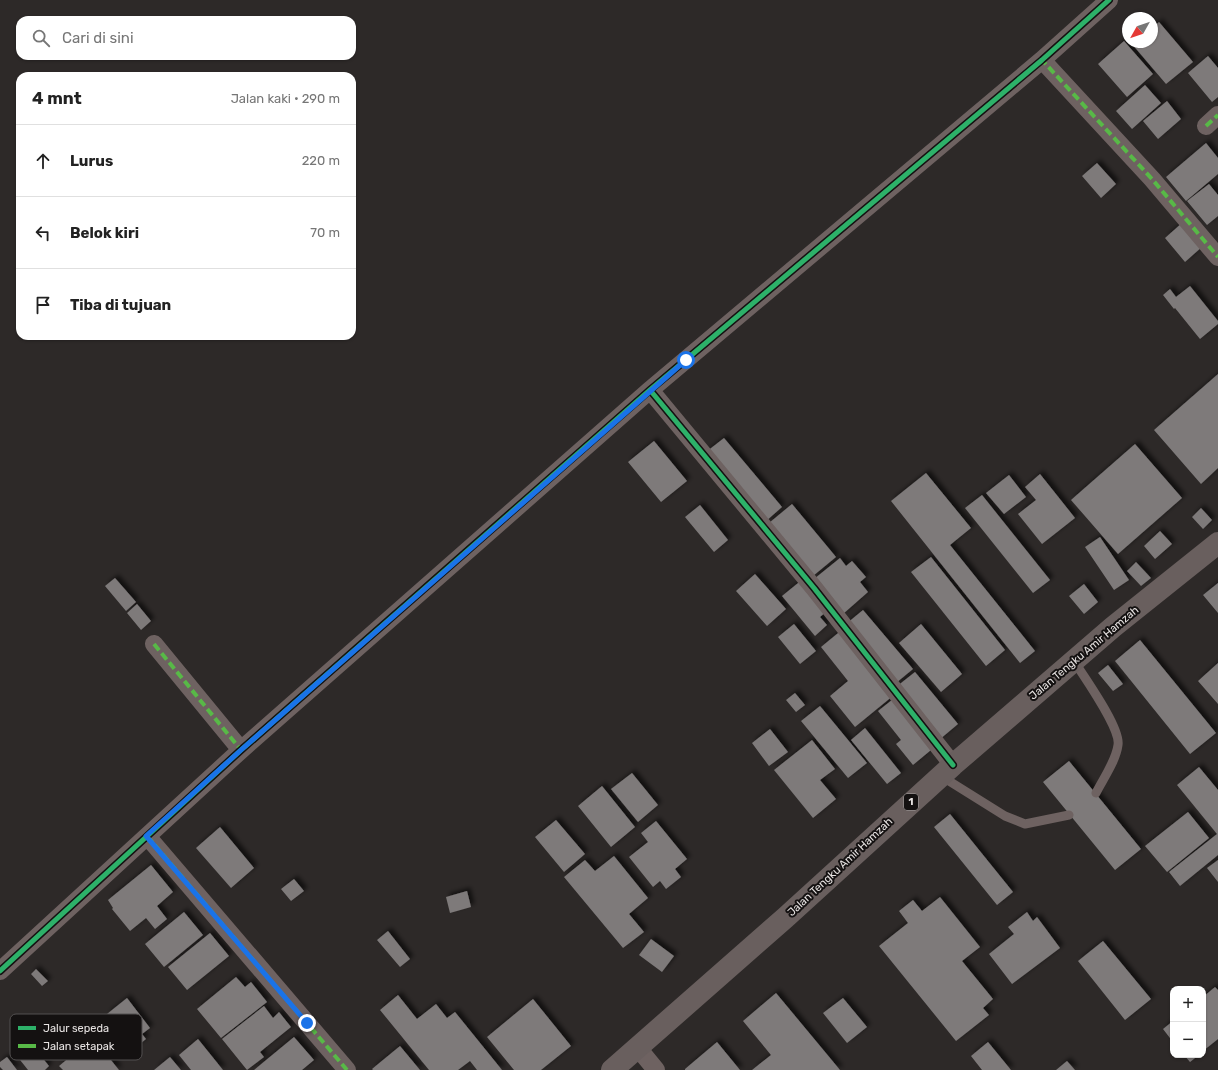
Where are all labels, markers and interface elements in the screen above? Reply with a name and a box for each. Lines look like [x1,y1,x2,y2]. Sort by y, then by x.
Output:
north arrow [1122,12,1158,48]
search box [16,16,356,60]
icon: search [30,27,52,49]
text: Cari di sini [62,29,134,47]
text: 4 mnt [32,88,82,108]
text: Jalan kaki · 290 m [231,91,340,106]
icon: ahead [32,150,54,172]
text: Lurus [70,152,113,170]
text: 220 m [302,153,340,168]
icon: left [32,222,54,244]
text: Belok kiri [70,224,139,242]
text: 70 m [310,225,340,240]
icon: arrive [32,294,54,316]
text: Tiba di tujuan [70,296,171,314]
route start [677,351,695,369]
street label: Jalan Tengku Amir Hamzah [1027,603,1141,703]
road number: 1 [904,794,918,810]
street label: Jalan Tengku Amir Hamzah [785,815,895,919]
map controls [1170,986,1206,1058]
button: + [1170,986,1206,1022]
legend [10,1014,142,1060]
route end [298,1014,316,1032]
text: Jalur sepeda [43,1022,109,1035]
button: − [1170,1022,1206,1058]
text: Jalan setapak [43,1040,115,1053]

